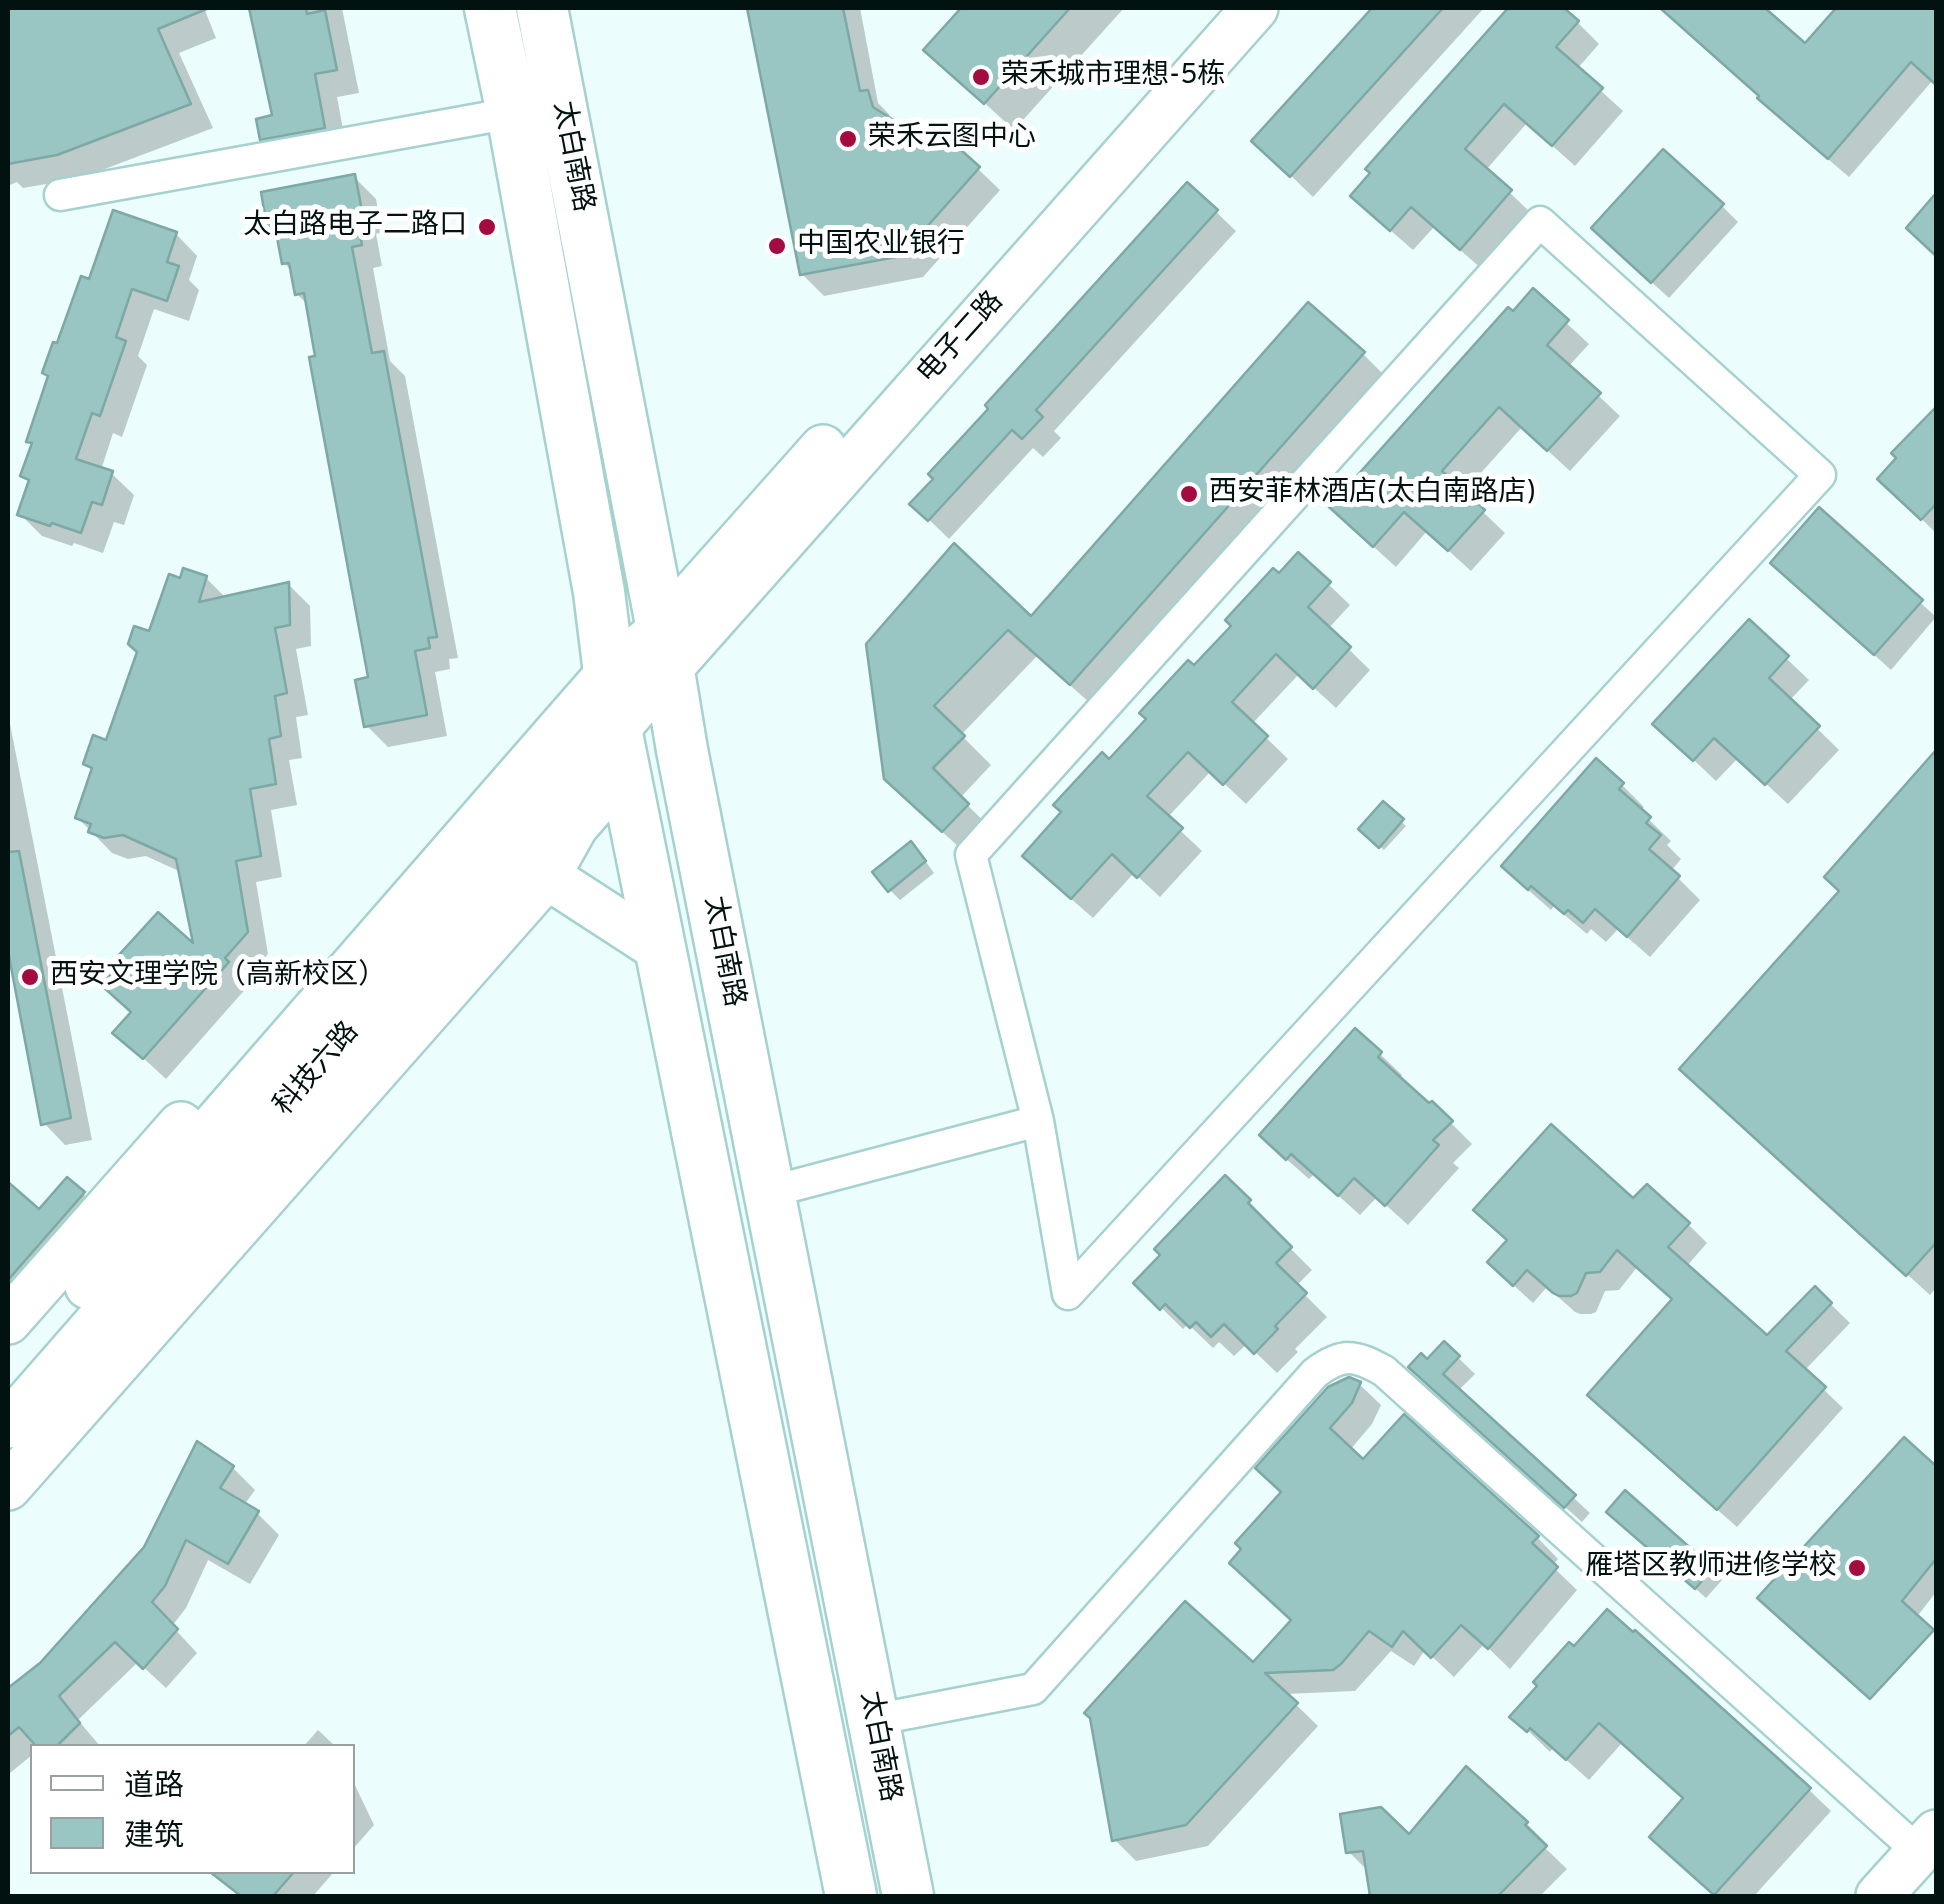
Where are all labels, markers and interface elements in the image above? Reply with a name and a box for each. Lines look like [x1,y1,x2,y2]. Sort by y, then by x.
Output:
place label: 荣禾·城市理想-5栋 [1001,60,1226,94]
marker: 荣禾·城市理想-5栋 [970,66,992,88]
street label: 太白南路 [544,99,598,215]
place label: 荣禾云图中心 [868,122,1036,156]
marker: 荣禾云图中心 [837,128,859,150]
place label: 太白路电子二路口 [243,210,467,244]
marker: 太白路电子二路口 [476,216,498,238]
place label: 中国农业银行 [797,229,965,263]
marker: 中国农业银行 [766,235,788,257]
street label: 电子二路 [912,286,1012,392]
place label: 西安菲林酒店(太白南路店) [1209,477,1536,511]
marker: 西安菲林酒店(太白南路店) [1178,483,1200,505]
street label: 太白南路 [695,894,749,1010]
place label: 西安文理学院（高新校区） [50,960,386,994]
marker: 西安文理学院（高新校区） [19,966,41,988]
street label: 科技六路 [269,1017,367,1123]
place label: 雁塔区教师进修学校 [1585,1551,1837,1585]
marker: 雁塔区教师进修学校 [1846,1557,1868,1579]
street label: 太白南路 [851,1689,905,1805]
legend [30,1744,355,1874]
text: 道路 [124,1769,184,1806]
text: 建筑 [124,1819,184,1856]

